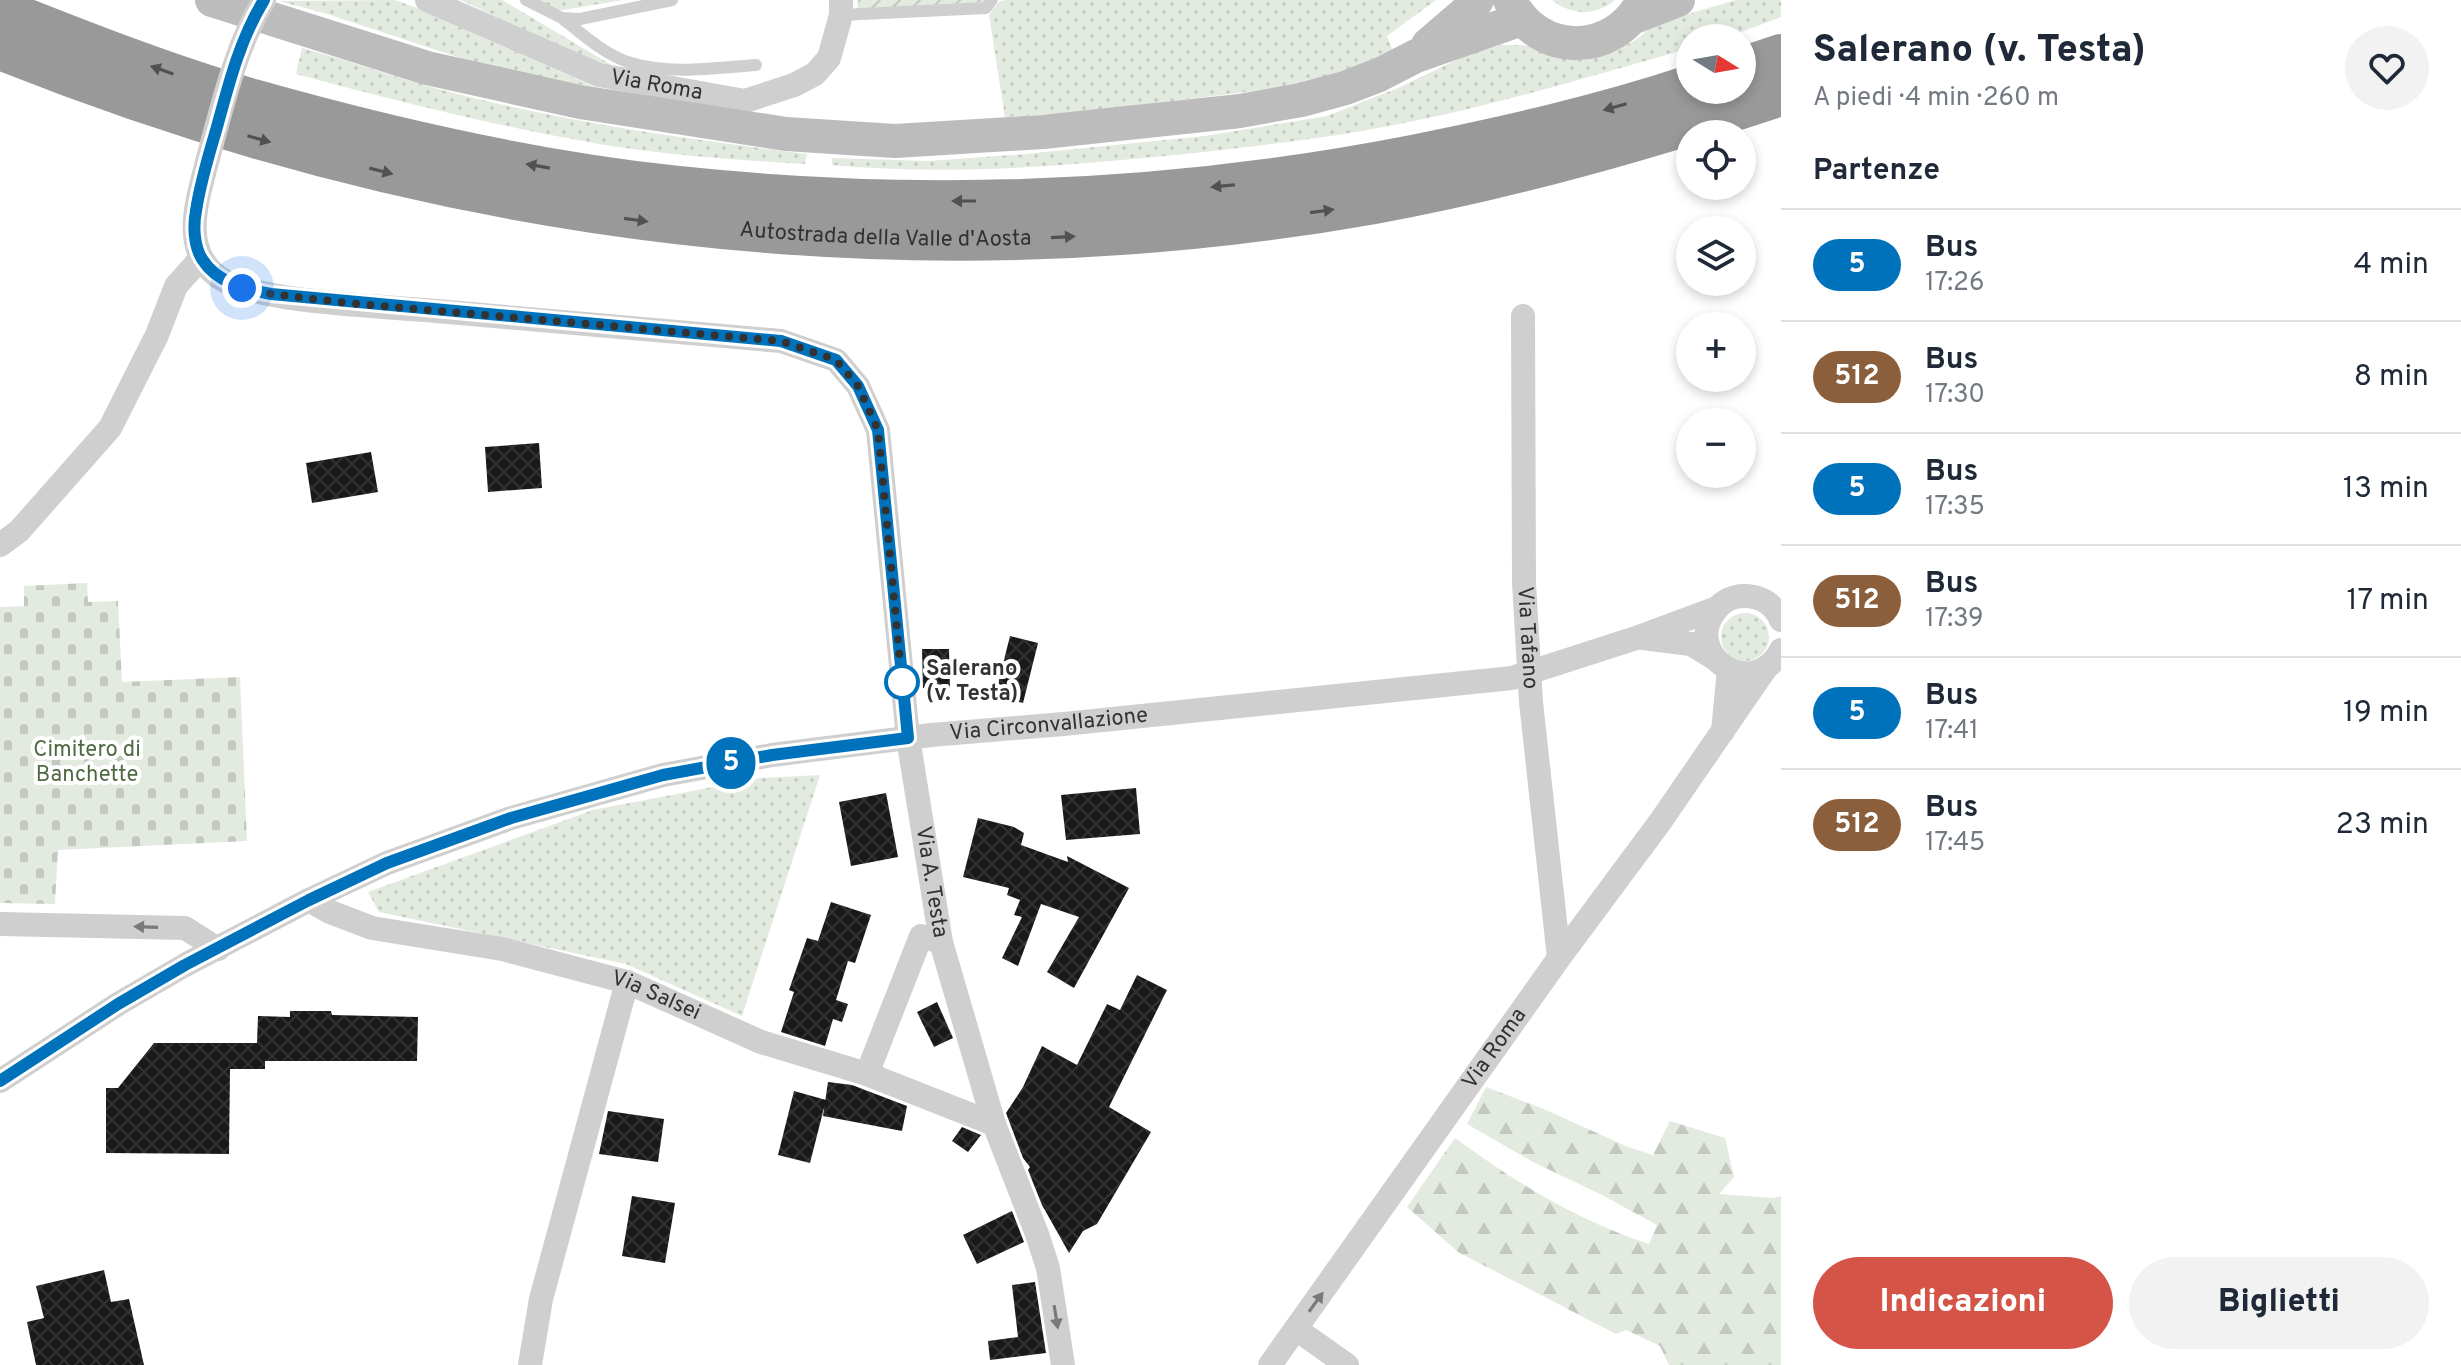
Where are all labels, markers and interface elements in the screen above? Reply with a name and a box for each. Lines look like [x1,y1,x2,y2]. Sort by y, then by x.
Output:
north arrow [1676,24,1756,104]
map controls [1676,24,1756,488]
button: heart [2345,26,2429,110]
text: Salerano (v. Testa) [1813,27,2146,76]
one-way arrow [150,63,174,76]
street label: Via Roma [608,64,705,107]
text: A piedi · 4 min · 260 m [1813,82,2059,115]
one-way arrow [1603,102,1628,114]
button: locate [1676,120,1756,200]
one-way arrow [247,133,271,146]
text: Partenze [1813,153,1940,190]
one-way arrow [525,159,550,171]
one-way arrow [368,165,393,178]
one-way arrow [1210,179,1235,192]
one-way arrow [951,195,976,207]
one-way arrow [1310,204,1335,217]
one-way arrow [624,213,649,226]
street label: Autostrada della Valle d'Aosta [738,216,1032,253]
button: layers [1676,216,1756,296]
text: Bus [1925,230,1978,267]
one-way arrow [1051,231,1076,244]
text: 5 [1848,247,1866,283]
text: 4 min [2353,247,2429,284]
text: 17:26 [1925,267,1984,300]
your location [222,268,262,308]
button: + [1676,312,1756,392]
text: Bus [1925,342,1978,379]
text: 512 [1834,359,1880,395]
text: 8 min [2354,359,2429,396]
text: 17:30 [1925,379,1985,412]
button: − [1676,408,1756,488]
text: Bus [1925,454,1978,491]
text: 5 [1848,471,1866,507]
text: 13 min [2343,471,2429,508]
text: 17:35 [1925,491,1985,524]
text: Bus [1925,566,1978,603]
text: 512 [1834,583,1880,619]
text: 17 min [2346,583,2429,620]
street label: Via Tafano [1511,586,1544,690]
text: 17:39 [1925,603,1984,636]
place label: Salerano (v. Testa) [926,656,1018,708]
marker: Salerano (v. Testa) [885,665,919,699]
text: Bus [1925,678,1978,715]
text: 5 [1848,695,1866,731]
text: 19 min [2343,695,2429,732]
street label: Via Circonvallazione [949,702,1149,747]
text: 17:41 [1925,715,1979,748]
park label: Cimitero di Banchette [33,737,141,789]
line badge: 5 [705,737,757,789]
text: 5 [722,745,740,781]
text: Bus [1925,790,1978,827]
text: 512 [1834,807,1880,843]
text: 23 min [2336,807,2429,844]
street label: Via A. Testa [909,824,954,940]
text: 17:45 [1925,827,1985,860]
one-way arrow [133,920,158,933]
street label: Via Salsei [609,965,705,1027]
street label: Via Roma [1457,1003,1533,1094]
button: Indicazioni [1813,1257,2113,1349]
button: Biglietti [2129,1257,2429,1349]
one-way arrow [1308,1291,1323,1312]
one-way arrow [1050,1304,1063,1329]

